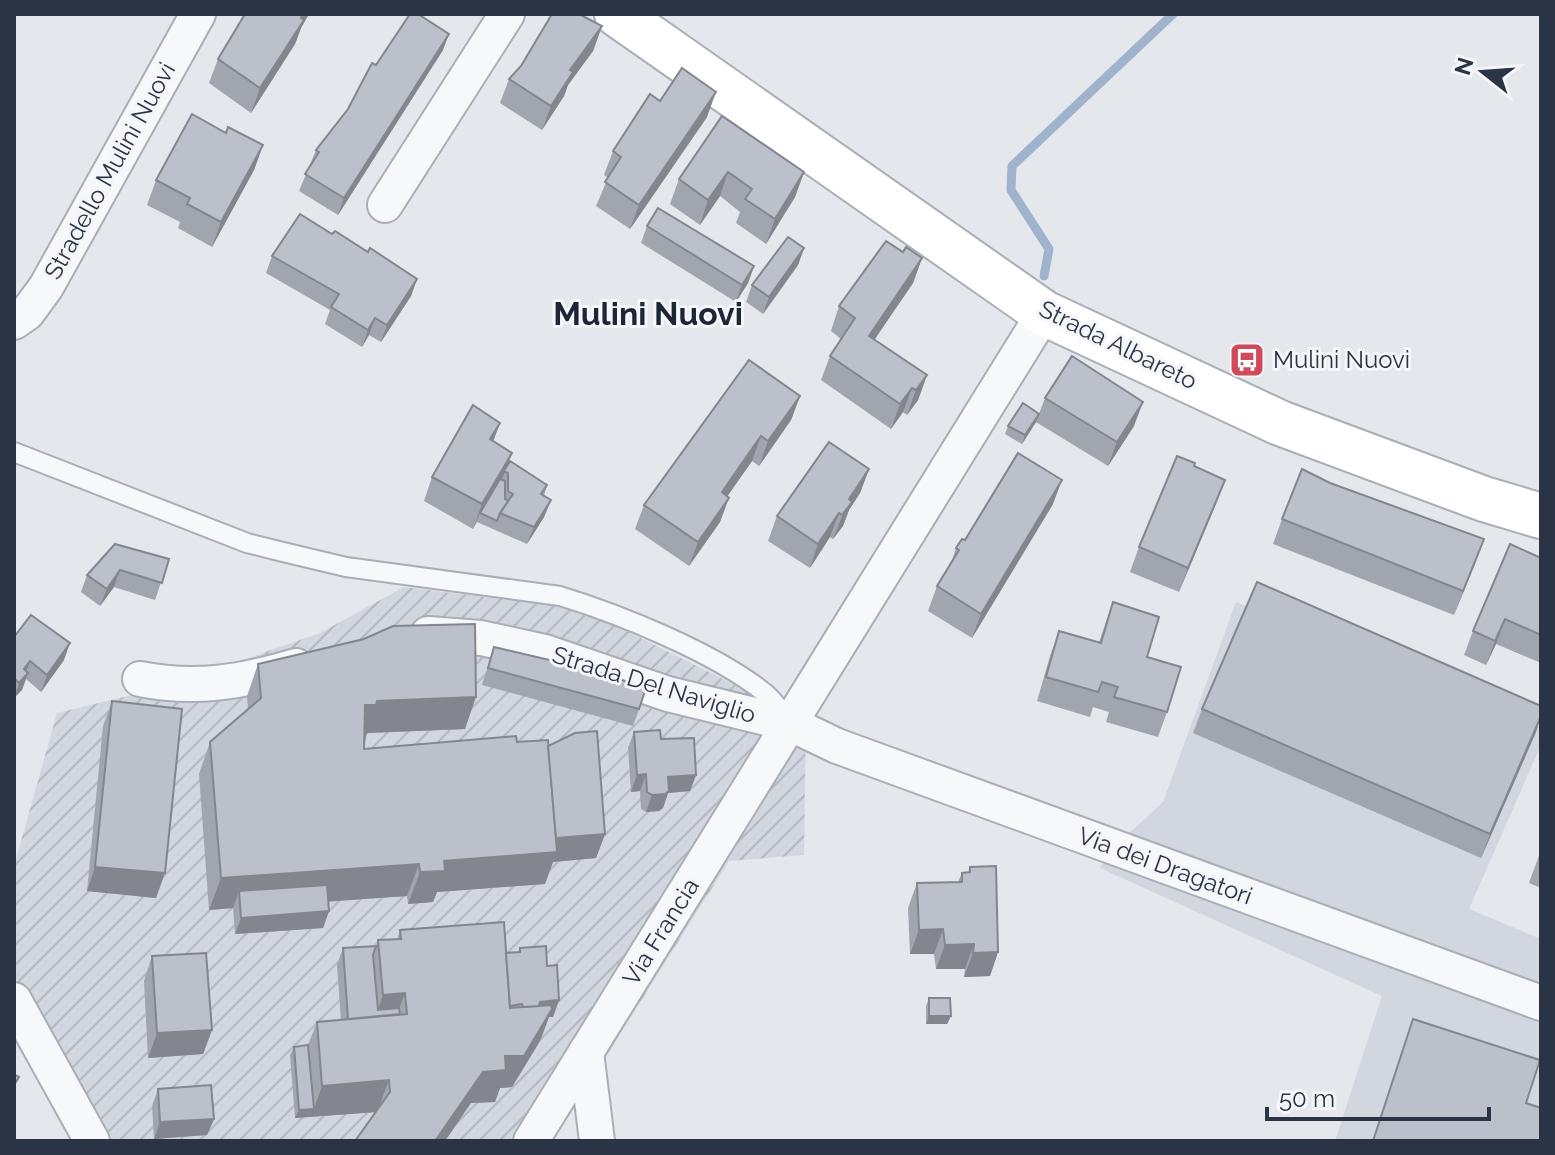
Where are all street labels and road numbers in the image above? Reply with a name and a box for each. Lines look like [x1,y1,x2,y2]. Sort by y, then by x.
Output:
street label: Stradello Mulini Nuovi [38,57,181,284]
street label: Strada Albareto [1035,294,1202,395]
street label: Strada Del Naviglio [549,640,759,729]
street label: Via dei Dragatori [1074,821,1256,911]
street label: Via Francia [616,873,705,991]

